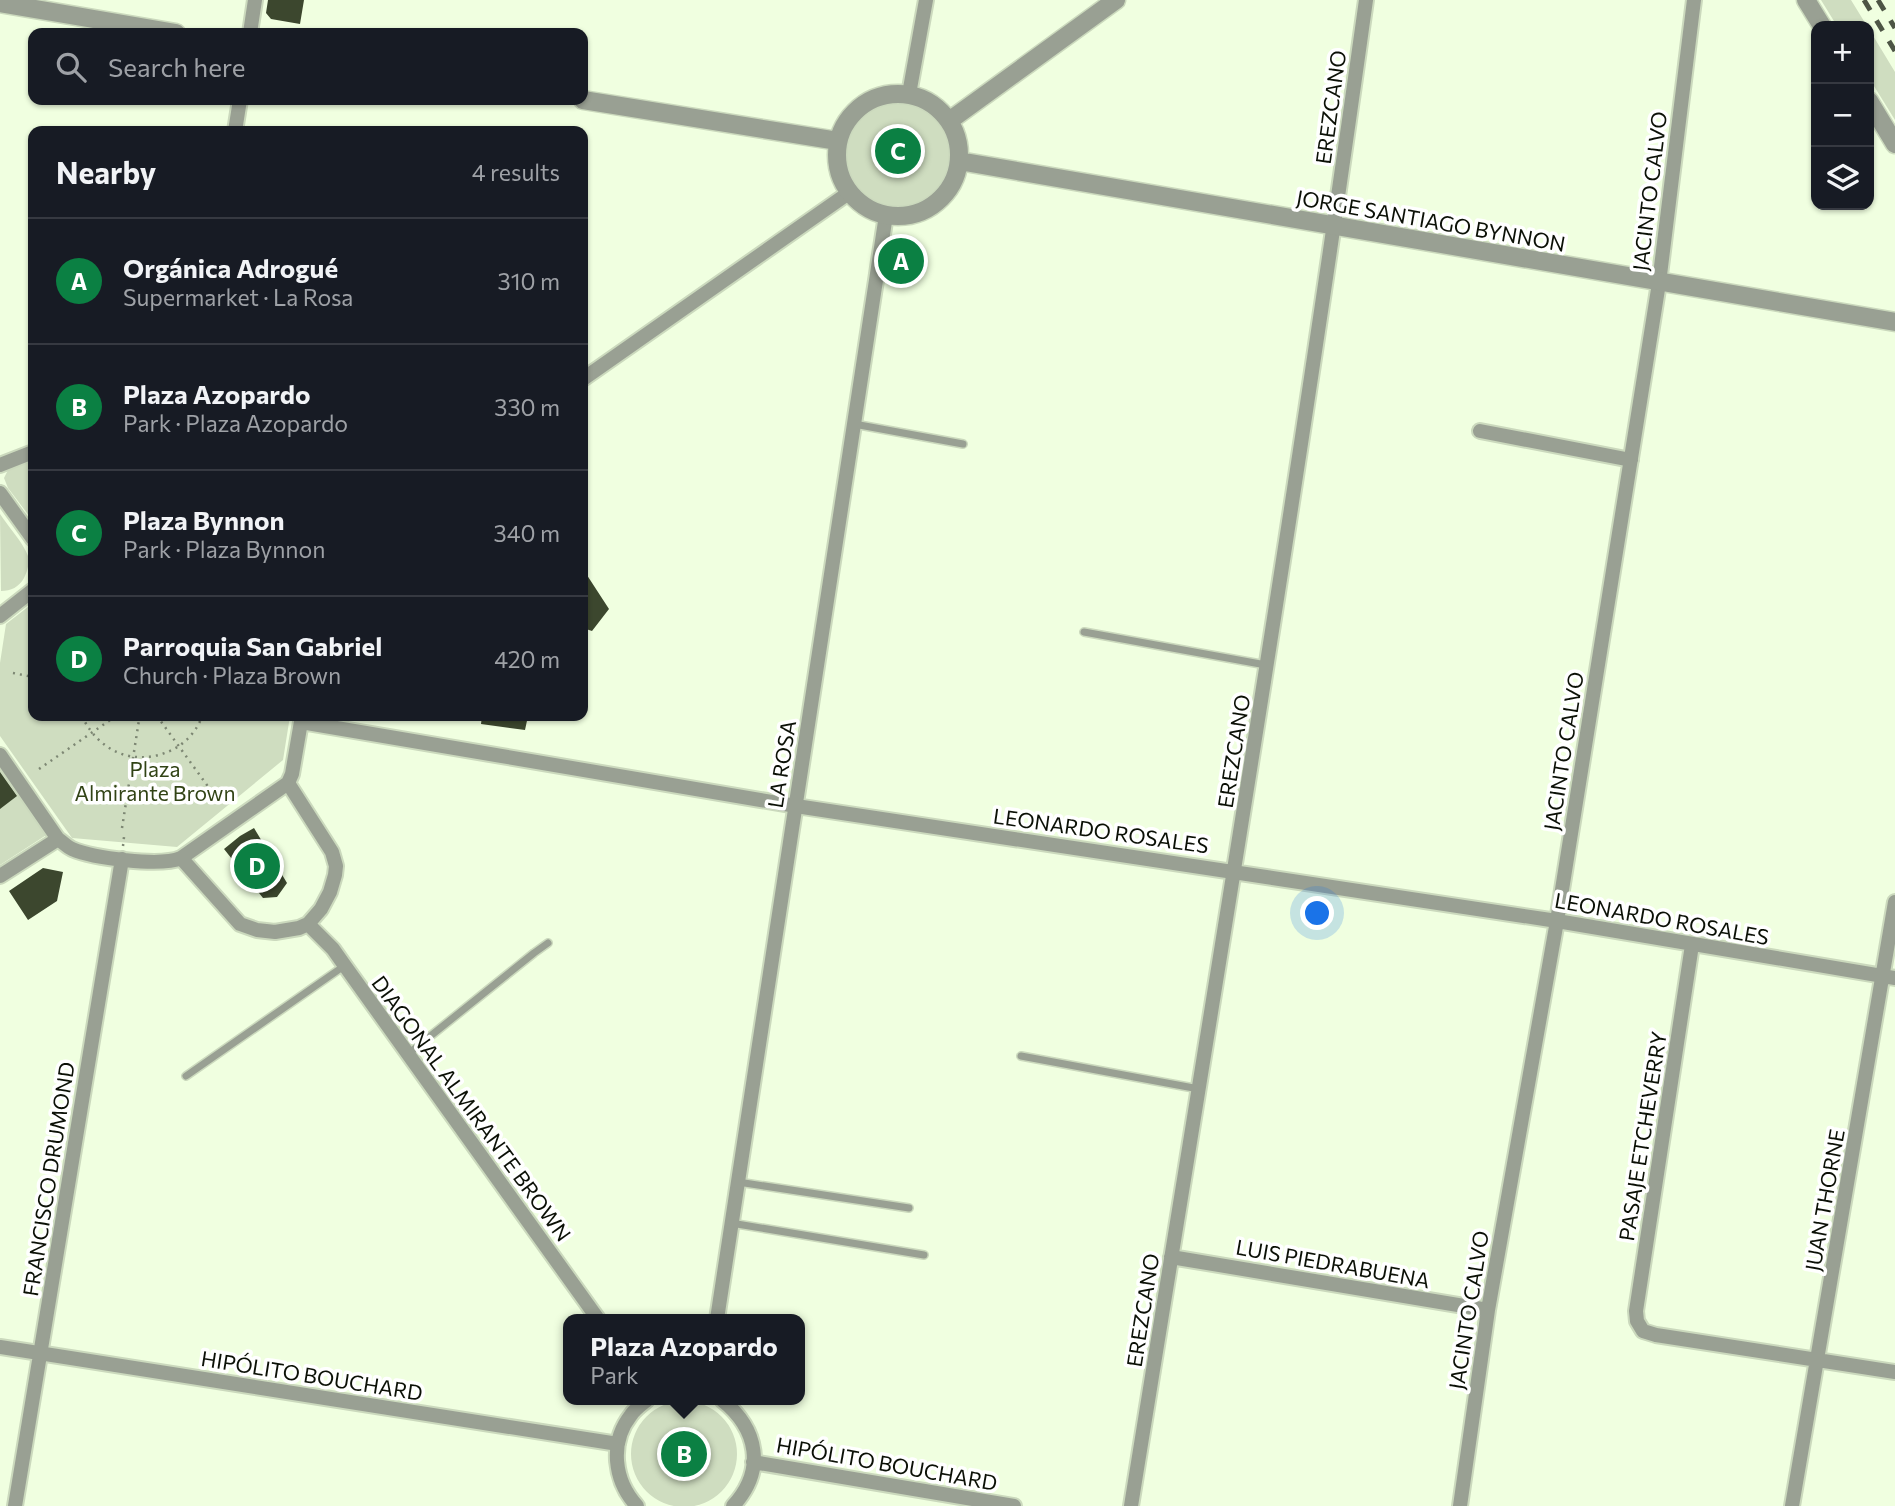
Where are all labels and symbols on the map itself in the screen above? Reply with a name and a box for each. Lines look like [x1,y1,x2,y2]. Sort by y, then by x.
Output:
street label: EREZCANO [1310,48,1350,166]
street label: JACINTO CALVO [1627,110,1671,272]
pin: C [875,125,921,177]
street label: JORGE SANTIAGO BYNNON [1294,184,1568,256]
pin: A [878,235,924,287]
street label: JACINTO CALVO [1538,670,1588,832]
street label: EREZCANO [1212,692,1254,810]
street label: LA ROSA [762,718,800,810]
park label: Plaza Almirante Brown [75,756,235,805]
street label: LEONARDO ROSALES [992,803,1210,857]
pin: D [234,840,280,892]
street label: LEONARDO ROSALES [1553,887,1771,949]
your location [1300,896,1334,930]
street label: DIAGONAL ALMIRANTE BROWN [367,970,577,1246]
street label: PASAJE ETCHEVERRY [1613,1029,1671,1243]
street label: FRANCISCO DRUMOND [17,1060,79,1298]
street label: JUAN THORNE [1799,1127,1849,1273]
street label: JACINTO CALVO [1443,1229,1493,1391]
street label: LUIS PIEDRABUENA [1234,1234,1432,1292]
street label: EREZCANO [1121,1251,1163,1369]
street label: HIPÓLITO BOUCHARD [199,1345,425,1405]
pin: B [661,1428,707,1480]
street label: HIPÓLITO BOUCHARD [775,1431,999,1495]

